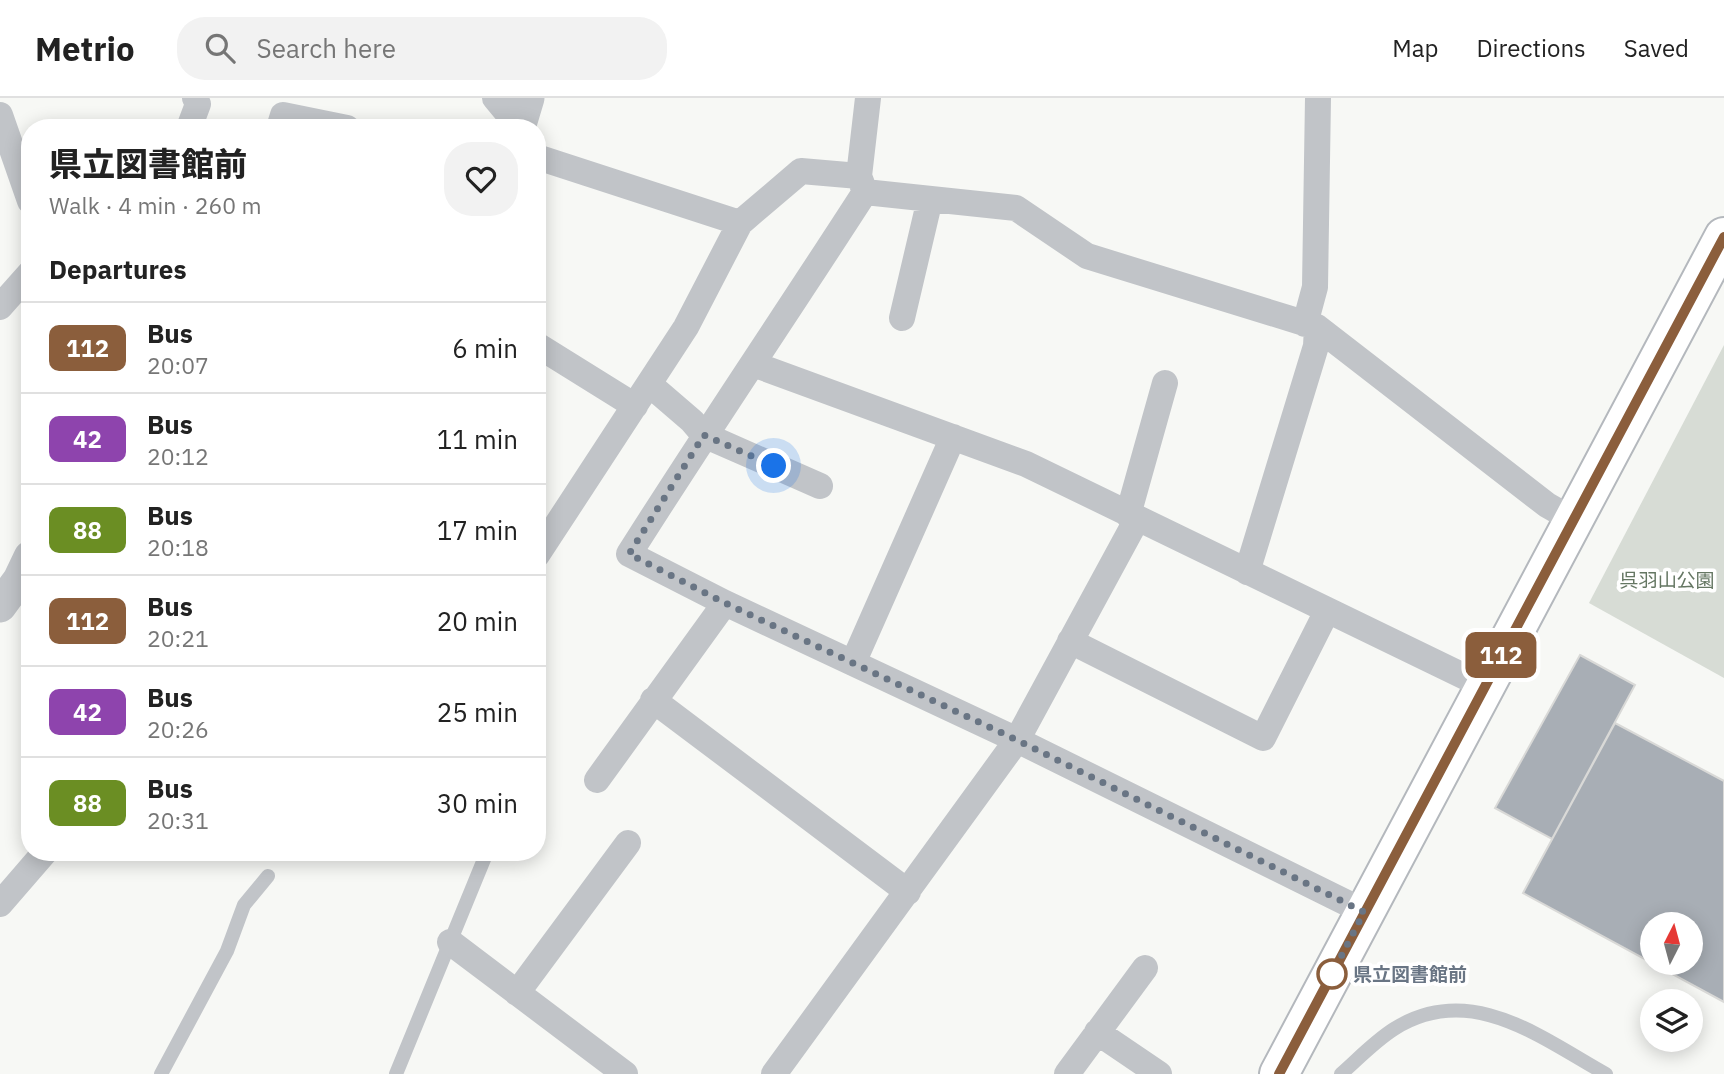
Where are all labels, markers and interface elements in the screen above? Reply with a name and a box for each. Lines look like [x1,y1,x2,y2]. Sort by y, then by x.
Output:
search box [177,17,667,80]
text: Metrio [35,27,135,70]
icon: search [201,29,239,67]
text: Search here [257,31,396,65]
text: Map [1392,32,1438,64]
text: Directions [1476,32,1586,64]
text: Saved [1624,32,1689,64]
text: 県立図書館前 [49,142,247,185]
button: heart [444,142,518,216]
text: Walk · 4 min · 260 m [49,190,262,220]
text: Departures [49,252,187,286]
text: Bus [147,316,193,350]
text: 6 min [452,331,518,365]
text: 112 [66,332,109,364]
text: 20:07 [147,350,209,380]
text: Bus [147,407,193,441]
text: 11 min [437,422,518,456]
text: 42 [73,423,102,455]
text: 20:12 [147,441,209,471]
your location [756,448,791,483]
text: Bus [147,498,193,532]
text: 17 min [437,513,518,547]
text: 88 [73,514,102,546]
text: 20:18 [147,532,209,562]
park label: 呉羽山公園 [1619,568,1715,592]
text: Bus [147,589,193,623]
text: 20 min [437,604,518,638]
text: 112 [66,605,109,637]
text: 20:21 [147,623,209,653]
line badge: 112 [1461,632,1541,678]
text: 112 [1479,639,1523,671]
text: Bus [147,680,193,714]
text: 25 min [437,695,518,729]
text: 42 [73,696,102,728]
text: 20:26 [147,714,209,744]
text: Bus [147,771,193,805]
text: 30 min [437,786,518,820]
text: 88 [73,787,102,819]
text: 20:31 [147,805,209,835]
north arrow [1640,912,1703,975]
map controls [1640,912,1703,1052]
marker: 県立図書館前 [1317,959,1347,989]
place label: 県立図書館前 [1353,962,1467,986]
button: layers [1640,989,1703,1052]

